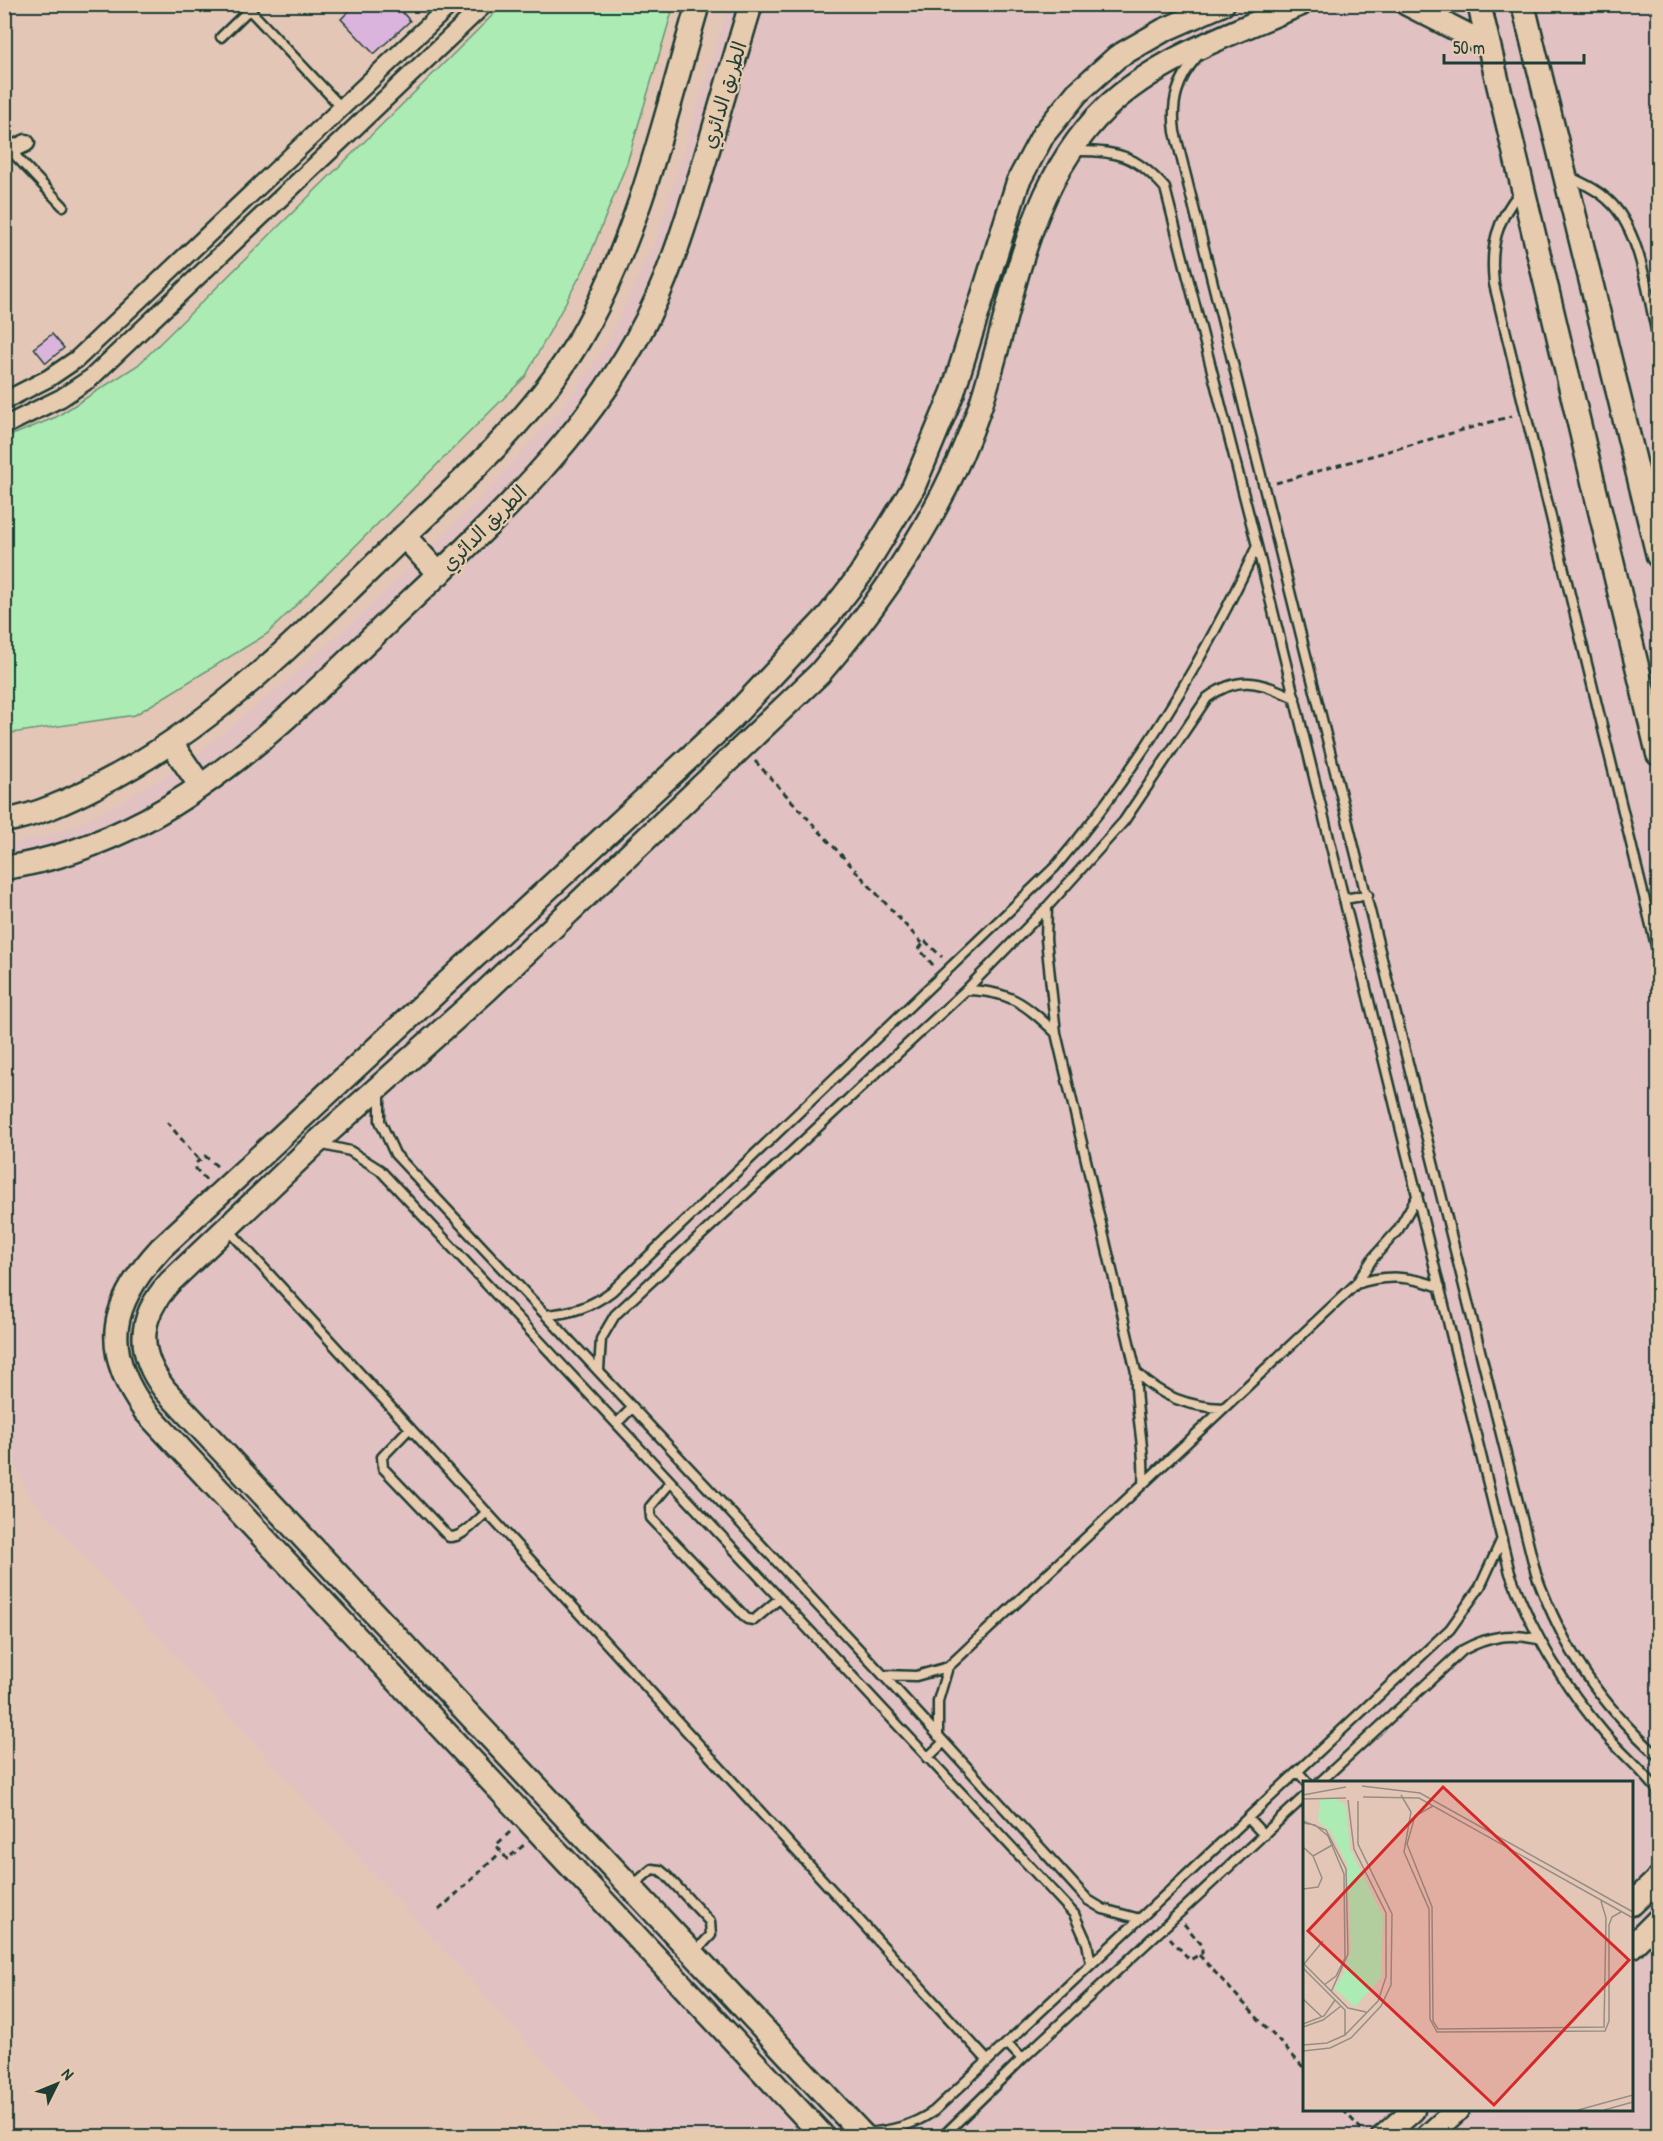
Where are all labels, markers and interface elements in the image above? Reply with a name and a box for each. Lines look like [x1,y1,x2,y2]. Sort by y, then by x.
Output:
scale bar [1444,27,1584,65]
text: 50 m [1453,35,1485,60]
street label: الطريق الدائري [694,38,755,152]
street label: الطريق الدائري [435,479,534,578]
inset map [1303,1781,1633,2111]
north arrow [27,2054,87,2114]
text: N [57,2063,79,2085]

